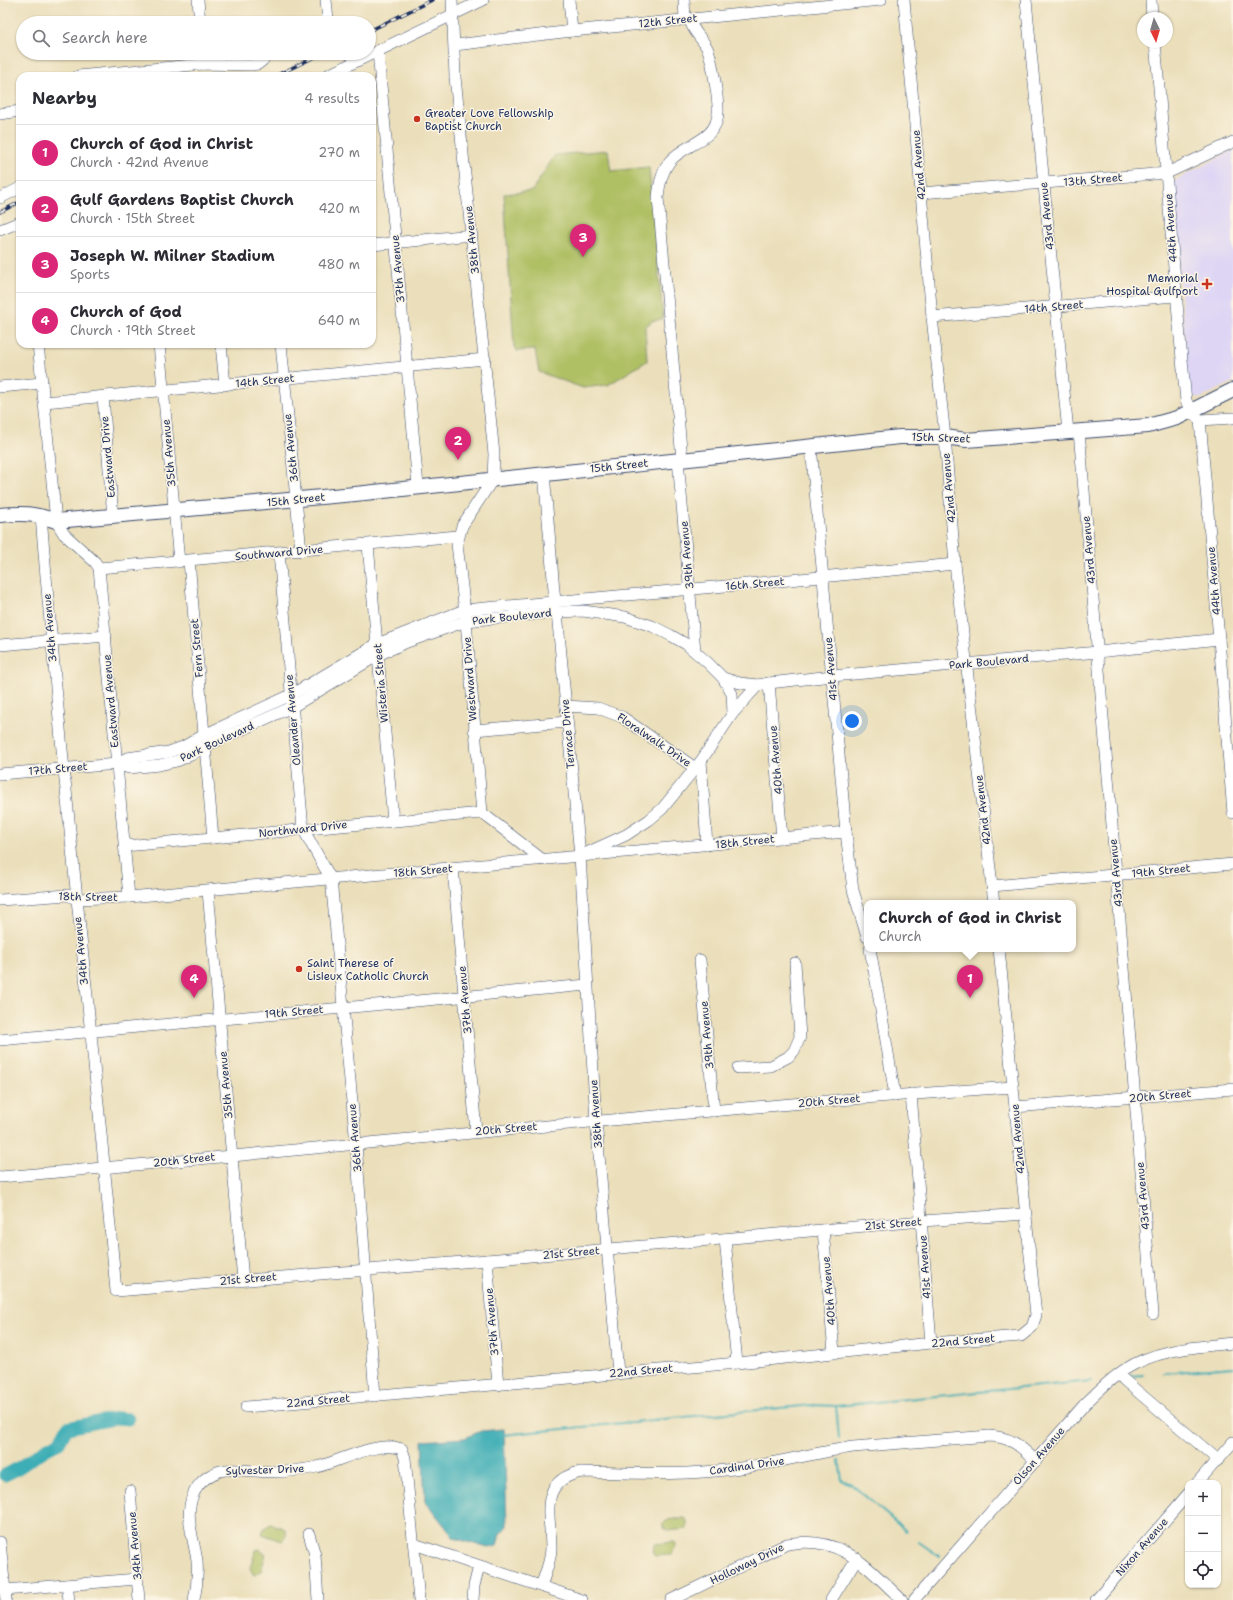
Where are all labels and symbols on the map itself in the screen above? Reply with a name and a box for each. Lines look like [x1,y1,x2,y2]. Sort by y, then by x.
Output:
street label: 12th Street [638,10,698,32]
north arrow [1137,12,1173,48]
place label: Greater Love Fellowship Baptist Church [425,106,554,134]
marker: Greater Love Fellowship Baptist Church [412,114,422,124]
street label: 42nd Avenue [908,129,930,201]
street label: 13th Street [1063,170,1123,190]
street label: 43rd Avenue [1036,181,1058,251]
street label: 44th Avenue [1161,193,1181,263]
street label: 38th Avenue [461,205,483,275]
pin: 3 [570,224,596,257]
street label: 37th Avenue [388,234,408,304]
place label: Memorial Hospital Gulfport [1106,271,1199,299]
marker: Memorial Hospital Gulfport [1201,278,1213,290]
street label: 14th Street [1024,297,1084,317]
street label: 14th Street [235,370,295,392]
street label: 36th Avenue [280,413,302,483]
street label: Eastward Drive [97,416,119,498]
street label: 35th Avenue [159,418,179,488]
pin: 2 [445,427,471,460]
street label: 15th Street [911,429,971,447]
street label: 42nd Avenue [938,452,960,524]
street label: 15th Street [589,455,649,477]
street label: 15th Street [266,489,326,511]
street label: 43rd Avenue [1079,515,1099,585]
street label: 39th Avenue [677,520,697,590]
street label: Southward Drive [234,542,324,564]
street label: 44th Avenue [1204,546,1224,616]
street label: 16th Street [725,574,785,594]
street label: 34th Avenue [40,593,60,663]
street label: Park Boulevard [471,605,553,629]
street label: Fern Street [187,618,207,678]
street label: Westward Drive [460,636,480,722]
street label: 41st Avenue [821,637,841,701]
street label: Wisteria Street [370,642,392,723]
street label: Park Boulevard [948,651,1030,673]
street label: Eastward Avenue [99,654,123,748]
street label: Oleander Avenue [282,674,304,766]
street label: Terrace Drive [557,699,579,769]
street label: Floralwalk Drive [614,710,694,770]
your location [842,711,862,731]
street label: Park Boulevard [177,718,257,766]
street label: 40th Avenue [766,725,786,795]
street label: 17th Street [28,759,88,779]
street label: 42nd Avenue [971,774,995,846]
street label: Northward Drive [258,817,348,841]
street label: 18th Street [715,831,776,853]
street label: 43rd Avenue [1106,838,1126,908]
street label: 19th Street [1131,860,1191,882]
street label: 18th Street [393,861,453,881]
street label: 18th Street [58,889,118,905]
street label: 34th Avenue [70,916,92,986]
place label: Saint Therese of Lisieux Catholic Church [307,956,429,984]
marker: Saint Therese of Lisieux Catholic Church [294,964,304,974]
pin: 4 [181,965,207,998]
street label: 37th Avenue [455,965,475,1035]
pin: 1 [957,965,983,998]
street label: 39th Avenue [697,1000,717,1070]
street label: 19th Street [264,1002,324,1022]
street label: 35th Avenue [216,1050,236,1120]
street label: 38th Avenue [586,1079,606,1149]
street label: 20th Street [1128,1086,1192,1106]
street label: 20th Street [797,1091,861,1111]
street label: 36th Avenue [345,1103,365,1173]
street label: 42nd Avenue [1007,1103,1029,1175]
street label: 20th Street [474,1119,538,1139]
street label: 20th Street [152,1149,216,1171]
street label: 43rd Avenue [1133,1161,1153,1231]
street label: 21st Street [864,1214,922,1234]
street label: 41st Avenue [915,1235,935,1299]
street label: 21st Street [542,1243,600,1263]
street label: 40th Avenue [819,1256,839,1326]
street label: 21st Street [219,1269,277,1289]
street label: 37th Avenue [482,1287,502,1357]
street label: 22nd Street [930,1331,996,1351]
street label: 22nd Street [608,1361,674,1381]
street label: 22nd Street [285,1391,351,1411]
street label: Olson Avenue [1010,1424,1068,1488]
street label: Cardinal Drive [709,1453,785,1479]
street label: Sylvester Drive [225,1461,305,1479]
street label: 34th Avenue [125,1511,145,1581]
street label: Nixon Avenue [1112,1515,1172,1579]
street label: Holloway Drive [707,1540,787,1588]

